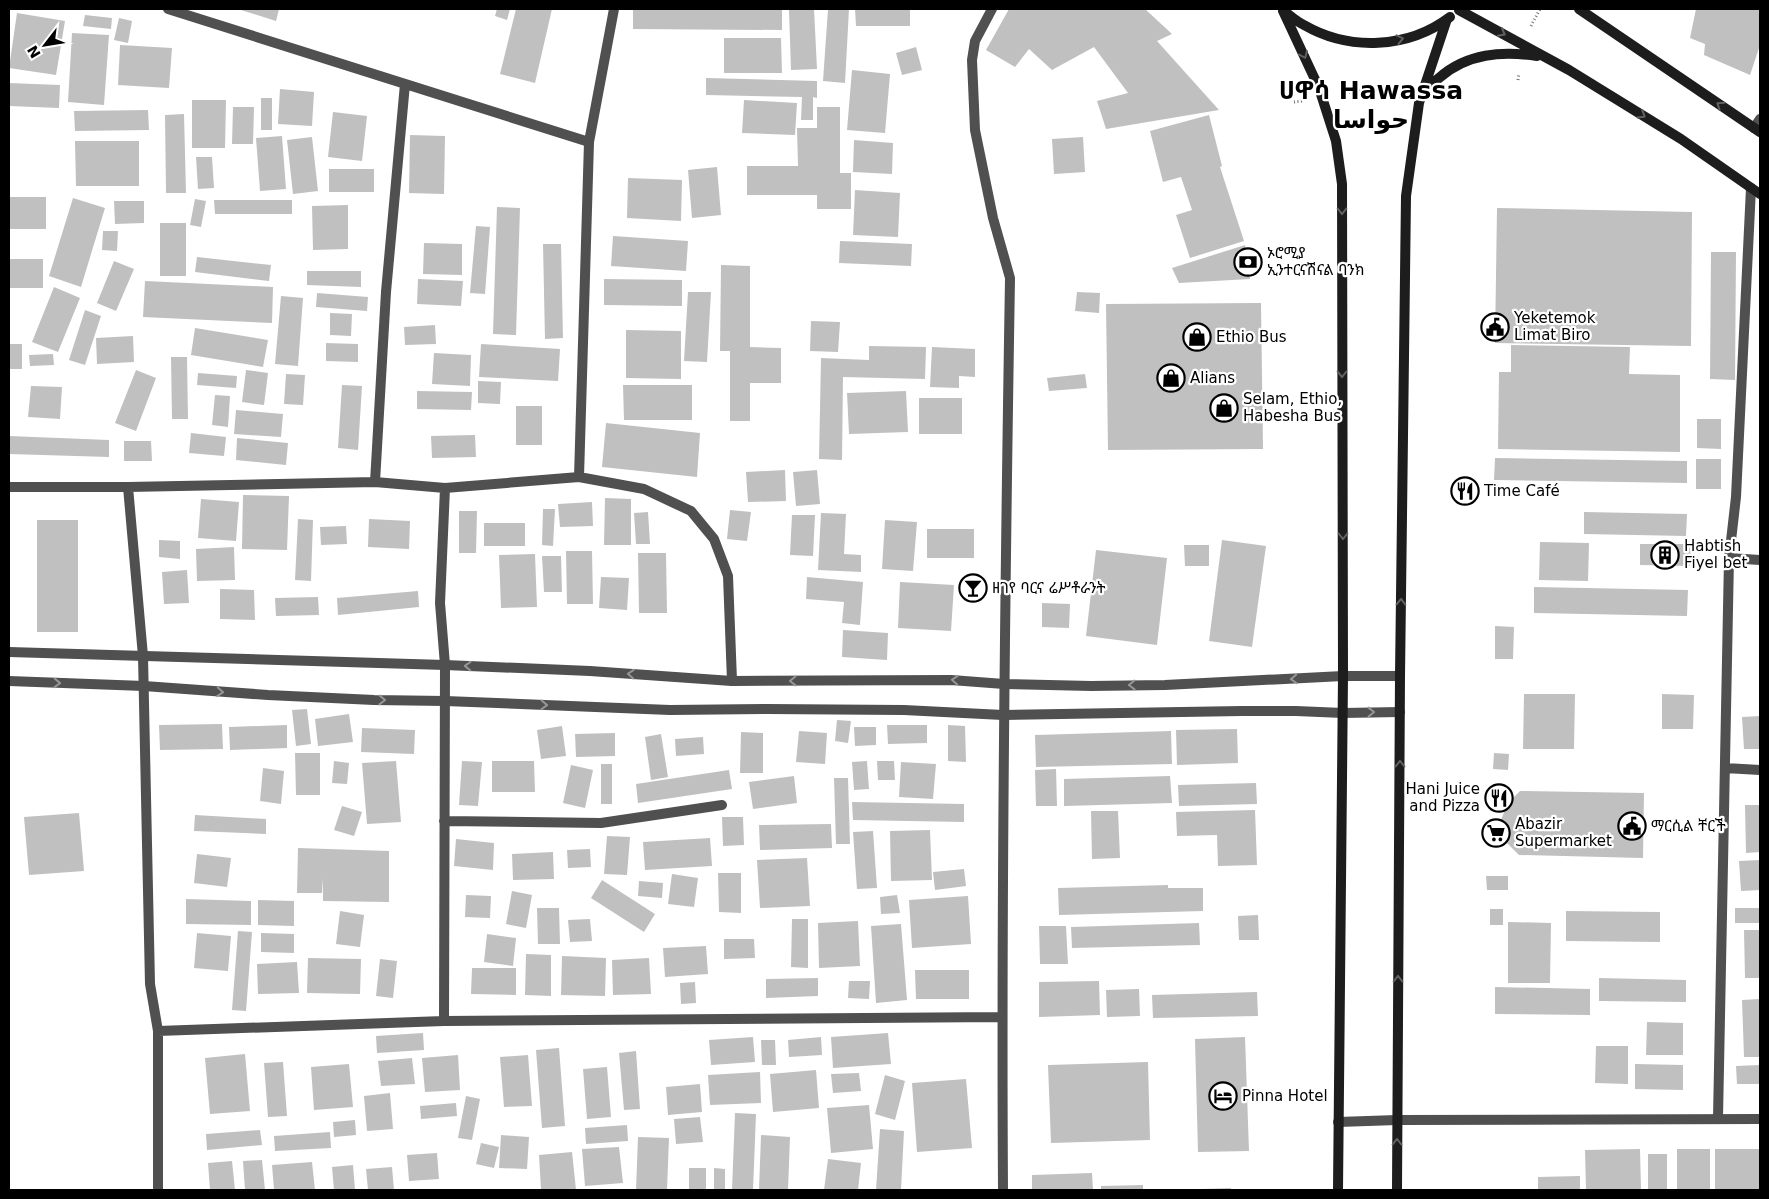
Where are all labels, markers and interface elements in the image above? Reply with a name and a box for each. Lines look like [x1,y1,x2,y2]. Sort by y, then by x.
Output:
north arrow [20,20,70,70]
one-way arrow [1497,27,1506,37]
one-way arrow [1395,34,1404,45]
text: N [24,43,44,61]
one-way arrow [1297,50,1308,59]
district label: ሀዋሳ Hawassa حواسا [1279,76,1463,135]
one-way arrow [1716,102,1726,111]
one-way arrow [1637,109,1646,119]
one-way arrow [1337,208,1347,215]
place label: ኦሮሚያ ኢንተርናሽናል ባንክ [1267,244,1364,279]
bank icon: ኦሮሚያ ኢንተርናሽናል ባንክ [1233,247,1263,277]
place label: Yeketemok Limat Biro [1513,309,1596,344]
public building icon: Yeketemok Limat Biro [1480,312,1510,342]
shop icon: Ethio Bus [1182,322,1212,352]
place label: Ethio Bus [1216,328,1287,346]
shop icon: Alians [1156,363,1186,393]
place label: Alians [1190,369,1235,387]
one-way arrow [1337,370,1347,378]
place label: Selam, Ethio, Habesha Bus [1243,390,1342,425]
shop icon: Selam, Ethio, Habesha Bus [1209,393,1239,423]
restaurant icon: Time Café [1450,476,1480,506]
place label: Time Café [1483,482,1560,500]
one-way arrow [1338,532,1348,540]
place label: Habtish Fiyel bet [1684,537,1747,572]
building icon: Habtish Fiyel bet [1650,540,1680,570]
bar icon: ዘገየ ባርና ሬሥቶራንት [958,573,988,603]
place label: ዘገየ ባርና ሬሥቶራንት [992,579,1106,597]
one-way arrow [1396,597,1406,605]
one-way arrow [464,661,472,672]
one-way arrow [626,669,634,680]
one-way arrow [1290,673,1298,684]
one-way arrow [789,675,797,686]
one-way arrow [951,675,959,686]
one-way arrow [54,678,62,688]
one-way arrow [1128,680,1136,690]
one-way arrow [216,686,224,697]
one-way arrow [378,695,386,705]
one-way arrow [541,699,549,710]
one-way arrow [1368,707,1376,718]
one-way arrow [1395,760,1405,768]
place label: Hani Juice and Pizza [1406,780,1480,815]
restaurant icon: Hani Juice and Pizza [1484,783,1514,813]
public building icon: ማርሲል ቸርች [1617,811,1647,841]
place label: Abazir Supermarket [1515,815,1612,850]
place label: ማርሲል ቸርች [1651,817,1726,835]
supermarket icon: Abazir Supermarket [1481,818,1511,848]
one-way arrow [1393,975,1403,982]
hotel icon: Pinna Hotel [1208,1081,1238,1111]
place label: Pinna Hotel [1242,1087,1328,1105]
one-way arrow [1392,1137,1402,1145]

